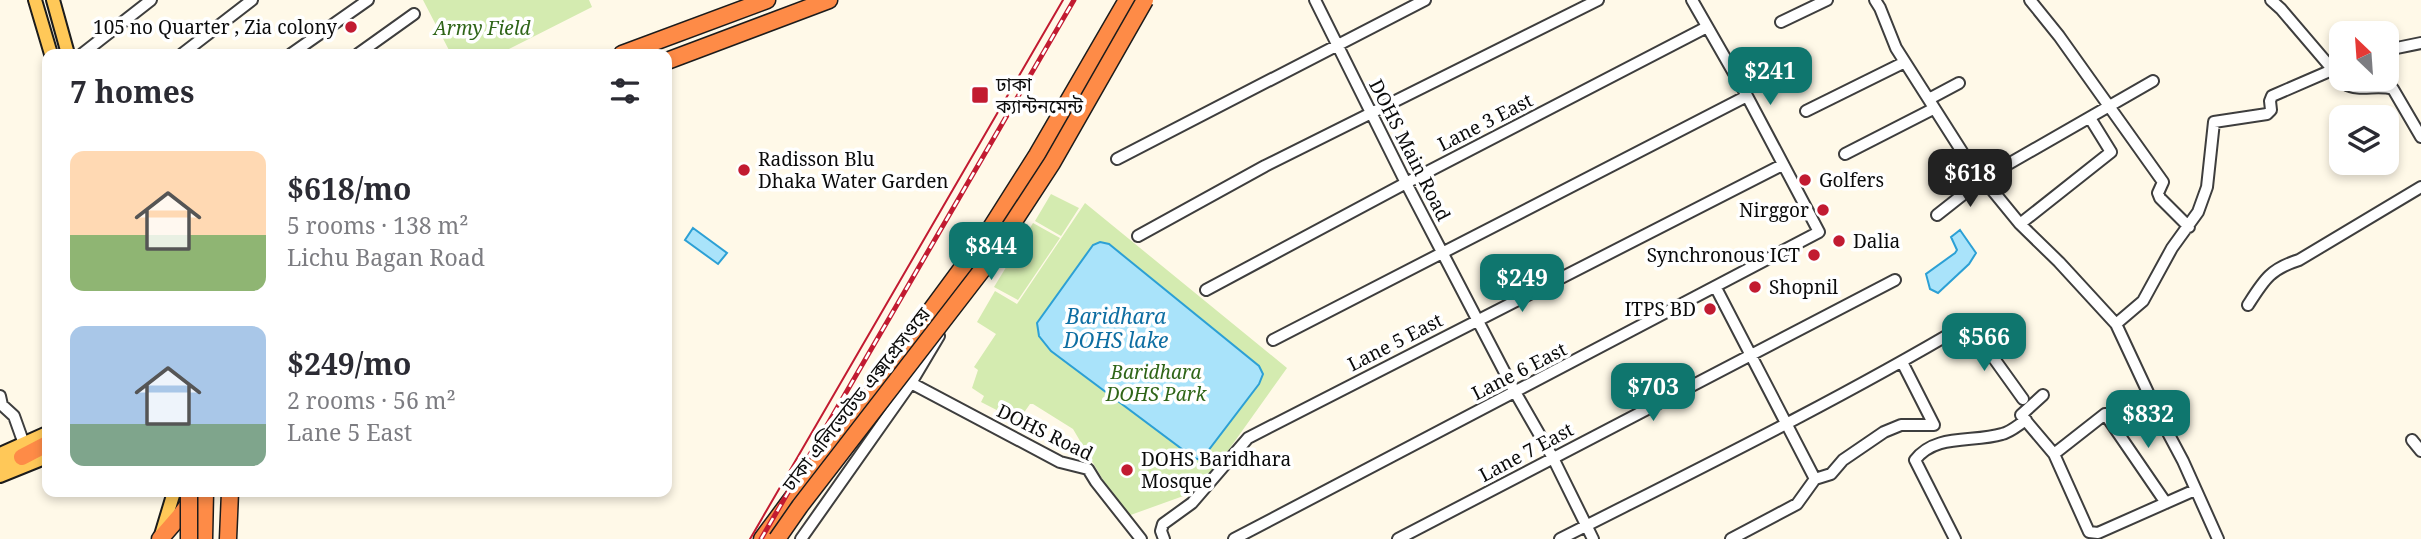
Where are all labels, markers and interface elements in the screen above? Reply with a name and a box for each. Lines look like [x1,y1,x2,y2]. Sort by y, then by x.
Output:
place label: 105 no Quarter , Zia colony [93,14,337,40]
park label: Army Field [431,15,532,41]
marker: 105 no Quarter , Zia colony [343,19,359,35]
north arrow [2329,21,2399,91]
map controls [2329,21,2399,175]
pin: $241 [1729,48,1811,107]
text: $241 [1744,54,1796,86]
text: 7 homes [70,71,194,112]
place label: ঢাকা ক্যান্টনমেন্ট [995,71,1084,119]
icon: filters [606,72,644,110]
street label: DOHS Main Road [1363,75,1457,226]
marker: ঢাকা ক্যান্টনমেন্ট [970,85,990,105]
street label: Lane 3 East [1433,87,1537,157]
button: layers [2329,105,2399,175]
place label: Radisson Blu Dhaka Water Garden [758,146,949,194]
pin: $618 [1929,150,2011,209]
text: $618 [1944,156,1996,188]
marker: Radisson Blu Dhaka Water Garden [736,162,752,178]
place label: Golfers [1819,167,1884,193]
text: $618/mo [287,168,411,209]
marker: Golfers [1797,172,1813,188]
icon: home [126,179,210,263]
place label: Nirggor [1739,197,1809,223]
marker: Nirggor [1815,202,1831,218]
text: 5 rooms · 138 m² [287,209,469,241]
pin: $844 [950,222,1032,282]
place label: Dalia [1853,228,1900,254]
text: $844 [965,229,1017,261]
marker: Dalia [1831,233,1847,249]
text: Lichu Bagan Road [287,241,485,273]
place label: Synchronous ICT [1647,242,1800,268]
marker: Synchronous ICT [1806,247,1822,263]
pin: $249 [1481,254,1563,314]
text: $249 [1496,261,1548,293]
place label: Shopnil [1769,274,1838,300]
marker: Shopnil [1747,279,1763,295]
place label: ITPS BD [1624,296,1696,322]
street label: ঢাকা এলিভেটেড এক্সপ্রেসওয়ে [775,301,937,497]
marker: ITPS BD [1702,301,1718,317]
water label: Baridhara DOHS lake [1063,302,1168,354]
street label: Lane 5 East [1343,307,1447,377]
pin: $566 [1943,314,2025,373]
text: $566 [1958,320,2010,352]
street label: Lane 6 East [1467,336,1571,406]
text: $249/mo [287,343,411,384]
icon: home [126,354,210,438]
park label: Baridhara DOHS Park [1105,359,1208,407]
pin: $703 [1612,364,1694,423]
text: $703 [1627,370,1679,402]
text: 2 rooms · 56 m² [287,384,456,416]
pin: $832 [2107,391,2189,450]
text: $832 [2122,397,2174,429]
street label: DOHS Road [993,398,1098,467]
text: Lane 5 East [287,416,412,448]
street label: Lane 7 East [1474,416,1578,488]
place label: DOHS Baridhara Mosque [1141,446,1291,494]
marker: DOHS Baridhara Mosque [1119,462,1135,478]

